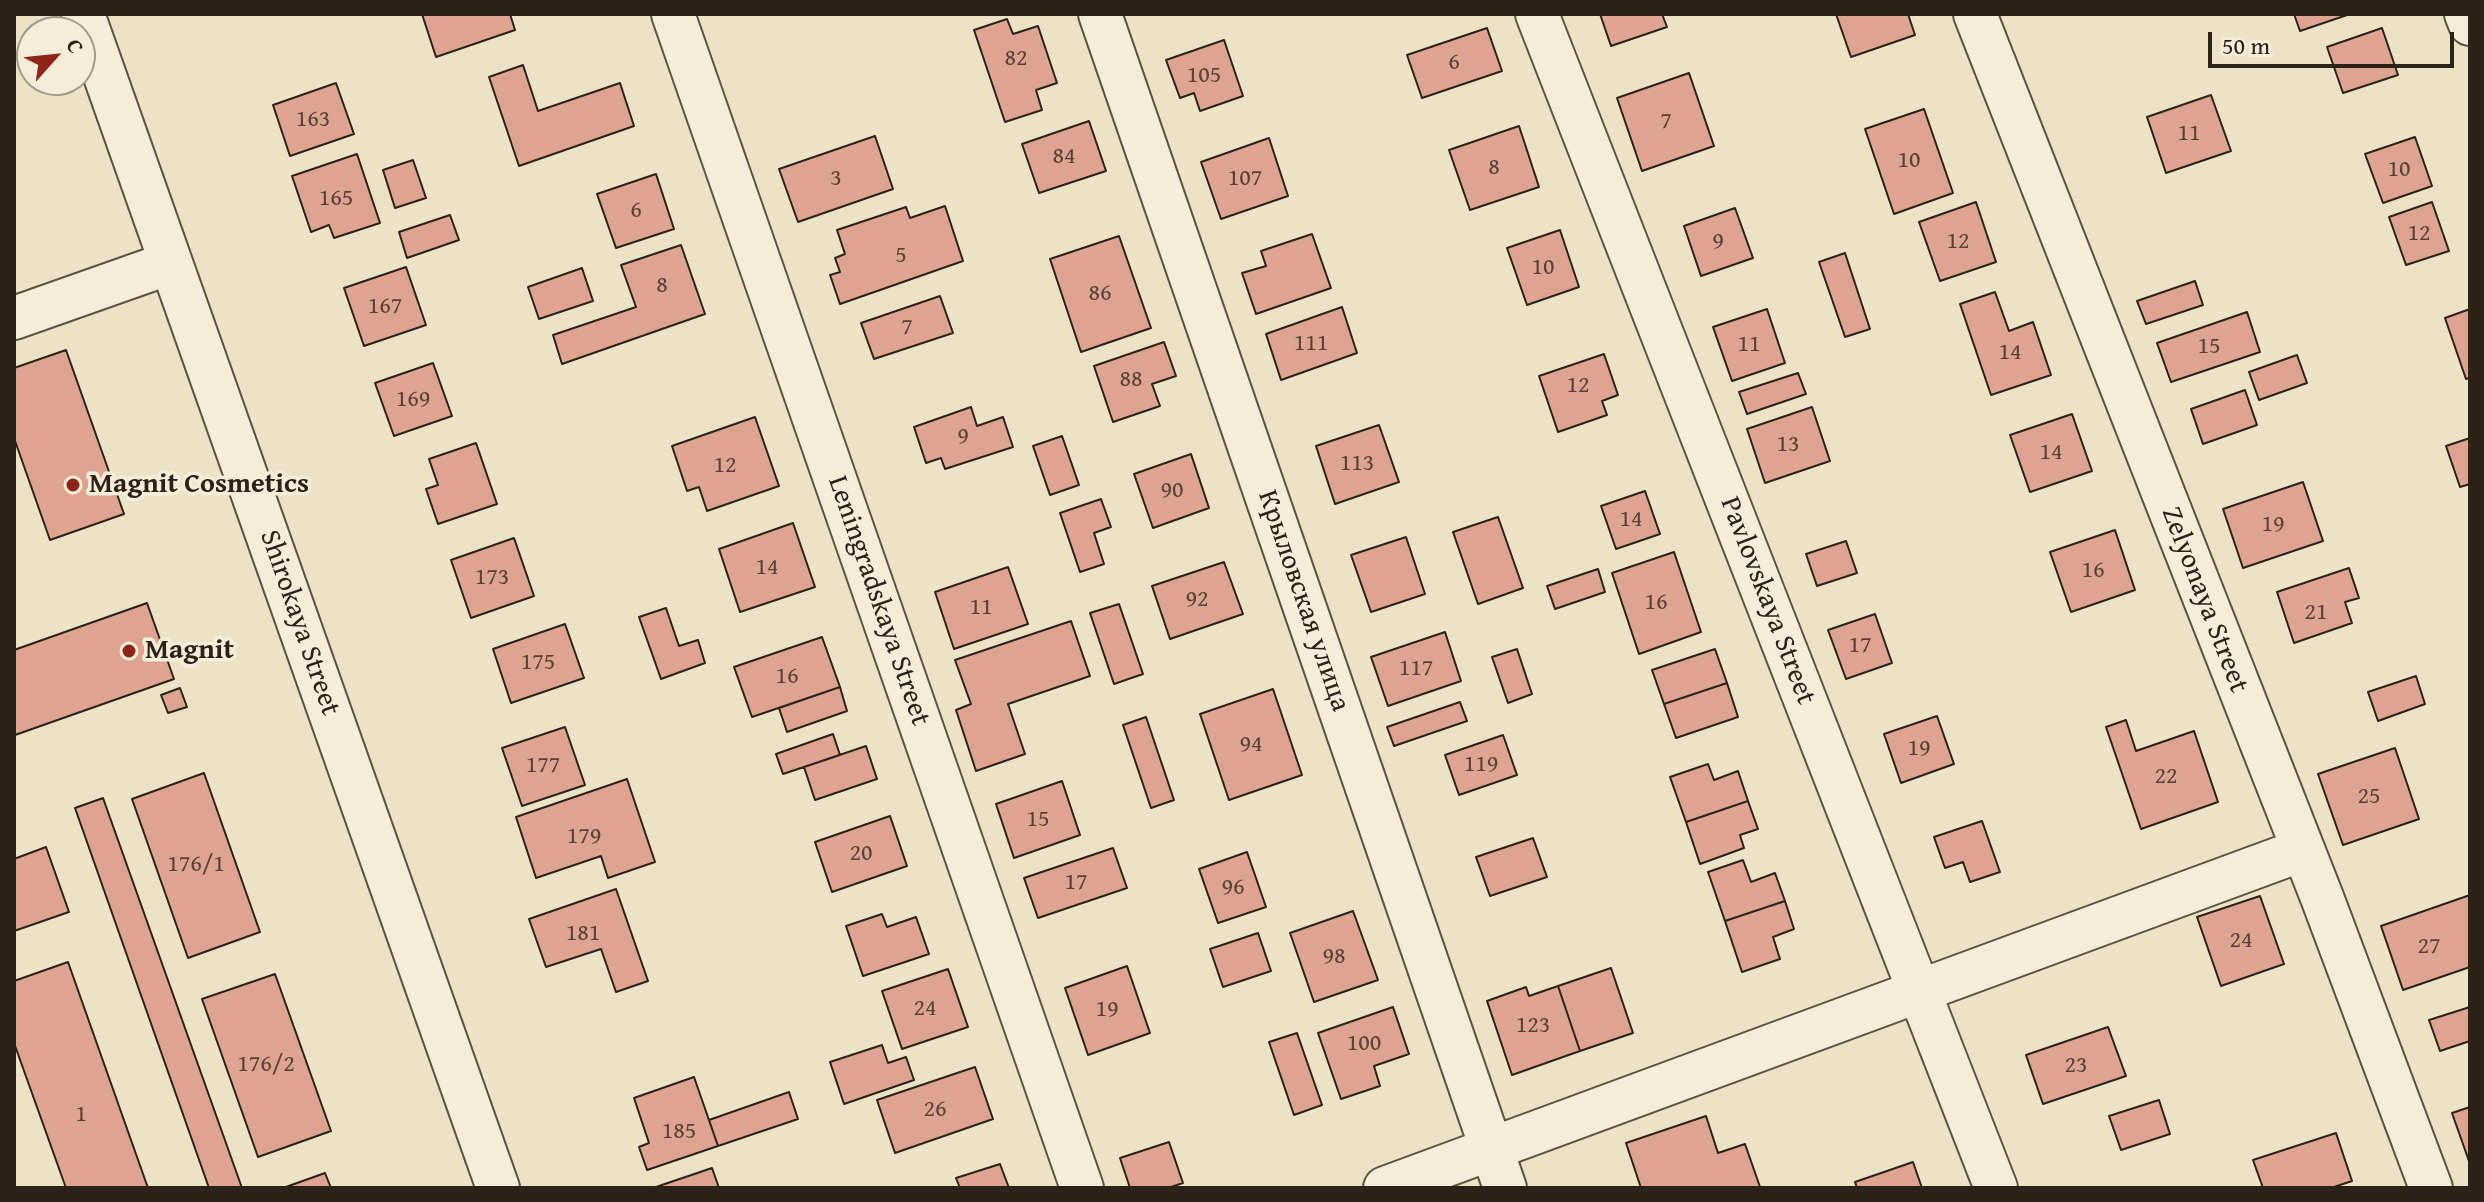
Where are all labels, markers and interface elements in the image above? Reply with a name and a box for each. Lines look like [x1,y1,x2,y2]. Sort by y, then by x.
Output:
north arrow [16,16,96,96]
scale bar [2212,16,2458,66]
text: 50 m [2222,28,2270,63]
text: С [59,33,93,59]
house number: 82 [1004,45,1028,73]
house number: 6 [1448,49,1460,77]
house number: 105 [1187,62,1221,90]
house number: 163 [296,106,330,134]
house number: 7 [1660,108,1672,136]
house number: 11 [2177,120,2201,148]
house number: 84 [1052,143,1076,171]
house number: 10 [1897,147,1921,175]
house number: 8 [1488,154,1500,182]
house number: 10 [2387,156,2411,184]
house number: 3 [830,165,842,193]
house number: 107 [1228,165,1262,193]
house number: 165 [319,185,353,213]
house number: 6 [630,197,642,225]
house number: 12 [2407,220,2431,248]
house number: 9 [1712,228,1724,256]
house number: 12 [1946,228,1970,256]
house number: 5 [895,242,907,270]
house number: 10 [1531,254,1555,282]
house number: 8 [656,272,668,300]
house number: 86 [1088,280,1112,308]
house number: 167 [368,293,402,321]
house number: 7 [901,314,913,342]
house number: 111 [1294,330,1328,358]
house number: 11 [1737,331,1761,359]
house number: 15 [2197,333,2221,361]
house number: 14 [1998,339,2022,367]
house number: 88 [1119,366,1143,394]
house number: 12 [1566,372,1590,400]
house number: 169 [396,386,430,414]
house number: 9 [957,423,969,451]
house number: 13 [1776,431,1800,459]
house number: 14 [2039,439,2063,467]
house number: 113 [1340,450,1374,478]
house number: 12 [713,452,737,480]
place label: Magnit Cosmetics [89,468,309,502]
street label: Leningradskaya Street [820,472,936,730]
marker: Magnit Cosmetics [64,476,82,494]
house number: 90 [1160,477,1184,505]
street label: Крыловская улица [1249,486,1357,716]
street label: Pavlovskaya Street [1712,492,1822,710]
street label: Zelyonaya Street [2153,502,2255,698]
house number: 14 [1619,506,1643,534]
house number: 19 [2261,511,2285,539]
street label: Shirokaya Street [252,526,346,720]
house number: 14 [755,554,779,582]
house number: 16 [2081,557,2105,585]
house number: 173 [475,564,509,592]
house number: 92 [1185,586,1209,614]
house number: 16 [1644,589,1668,617]
house number: 11 [969,594,993,622]
house number: 21 [2304,599,2328,627]
house number: 17 [1848,632,1872,660]
place label: Magnit [145,634,234,668]
marker: Magnit [120,642,138,660]
house number: 175 [521,649,555,677]
house number: 117 [1399,655,1433,683]
house number: 16 [775,663,799,691]
house number: 94 [1239,731,1263,759]
house number: 19 [1907,735,1931,763]
house number: 119 [1464,751,1498,779]
house number: 177 [526,752,560,780]
house number: 22 [2154,763,2178,791]
house number: 25 [2357,783,2381,811]
house number: 15 [1026,806,1050,834]
house number: 179 [567,823,601,851]
house number: 20 [849,840,873,868]
house number: 176/1 [167,851,225,879]
house number: 17 [1064,869,1088,897]
house number: 96 [1221,874,1245,902]
house number: 181 [566,920,600,948]
house number: 24 [2229,927,2253,955]
house number: 27 [2417,933,2441,961]
house number: 98 [1322,943,1346,971]
house number: 24 [913,995,937,1023]
house number: 19 [1095,996,1119,1024]
house number: 123 [1516,1012,1550,1040]
house number: 100 [1347,1030,1381,1058]
house number: 176/2 [237,1051,295,1079]
house number: 23 [2064,1052,2088,1080]
house number: 26 [923,1096,947,1124]
house number: 1 [75,1101,87,1129]
house number: 185 [662,1118,696,1146]

